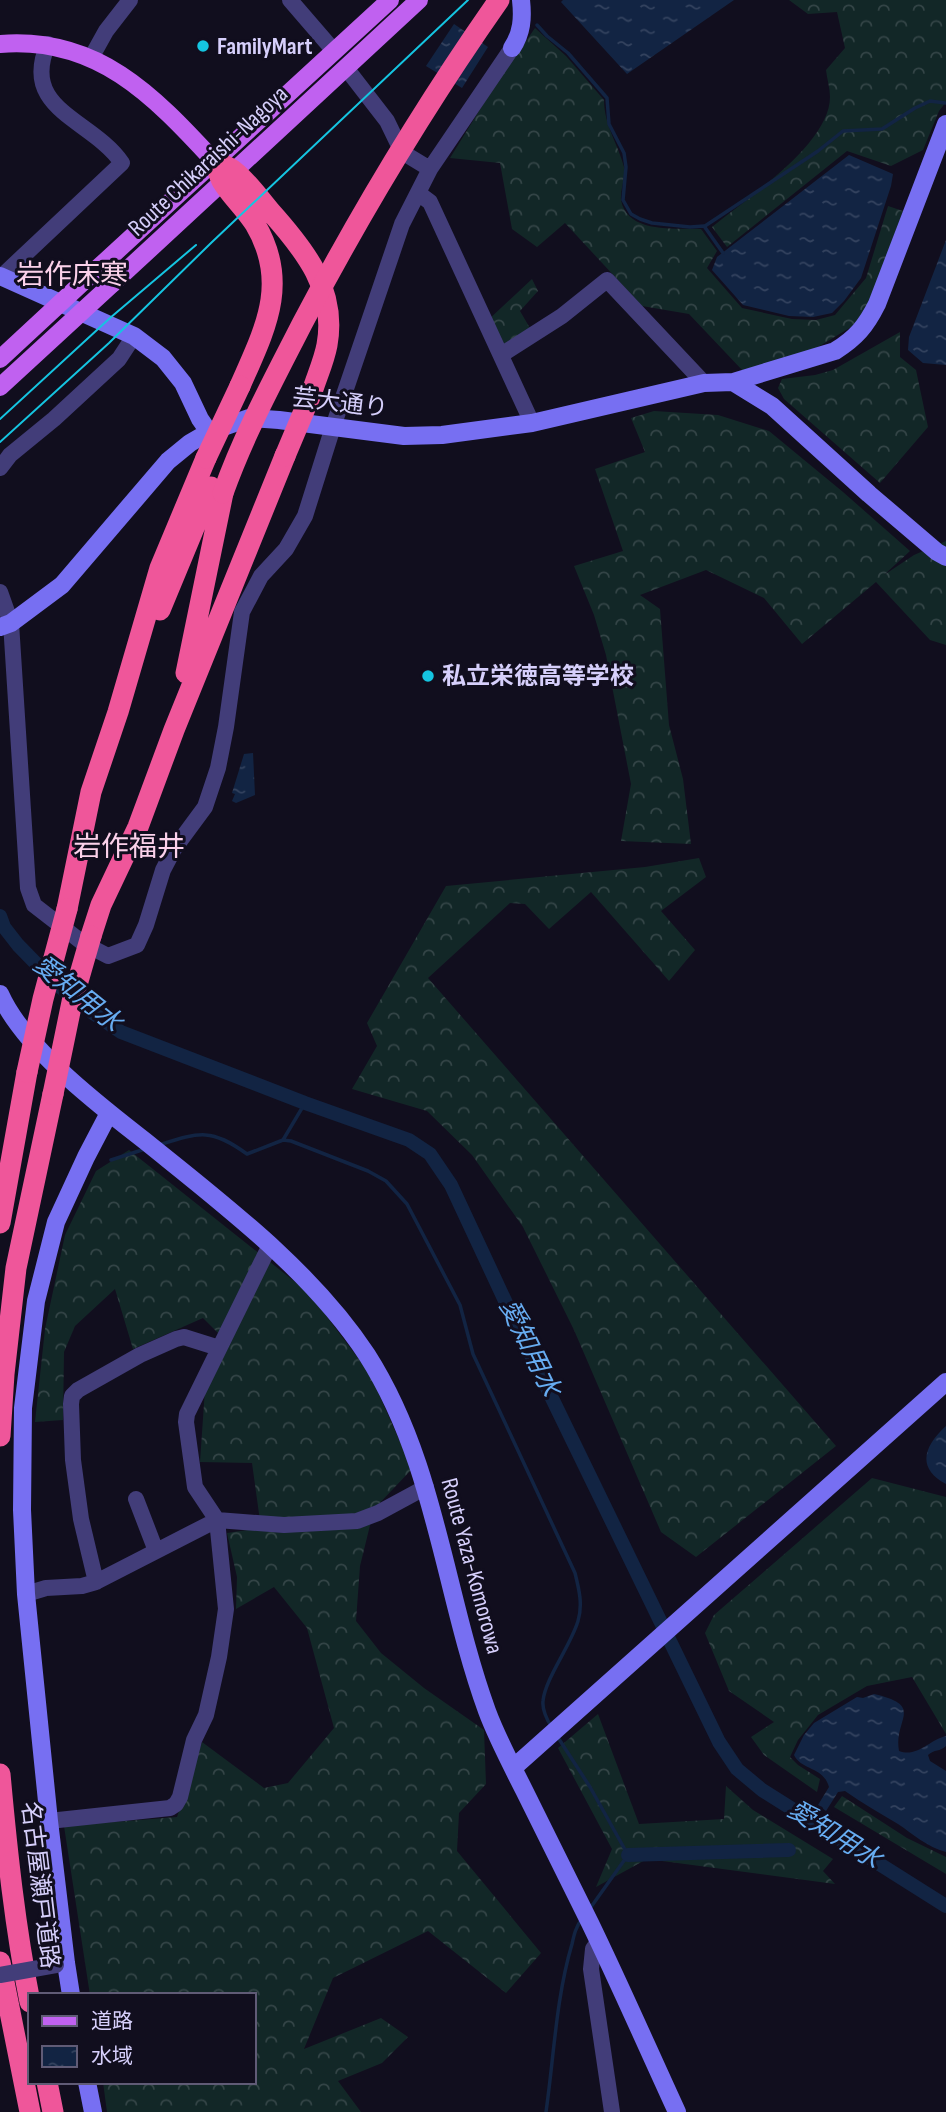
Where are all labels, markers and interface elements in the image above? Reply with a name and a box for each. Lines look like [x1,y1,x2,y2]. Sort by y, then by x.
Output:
place label: FamilyMart [217,32,312,61]
marker: FamilyMart [195,38,211,54]
street label: Route Chikaraishi-Nagoya [122,80,294,242]
district label: 岩作床寒 [16,259,128,292]
street label: 芸大通り [291,383,389,423]
place label: 私立栄徳高等学校 [442,662,634,691]
marker: 私立栄徳高等学校 [420,668,436,684]
district label: 岩作福井 [73,831,185,864]
water label: 愛知用水 [27,949,129,1041]
water label: 愛知用水 [492,1294,567,1404]
street label: Route Yaza-Komorowa [435,1475,509,1657]
water label: 愛知用水 [782,1794,889,1877]
street label: 名古屋瀬戸道路 [15,1800,65,1970]
legend [28,1993,256,2084]
text: 道路 [91,2009,133,2034]
text: 水域 [91,2044,133,2069]

